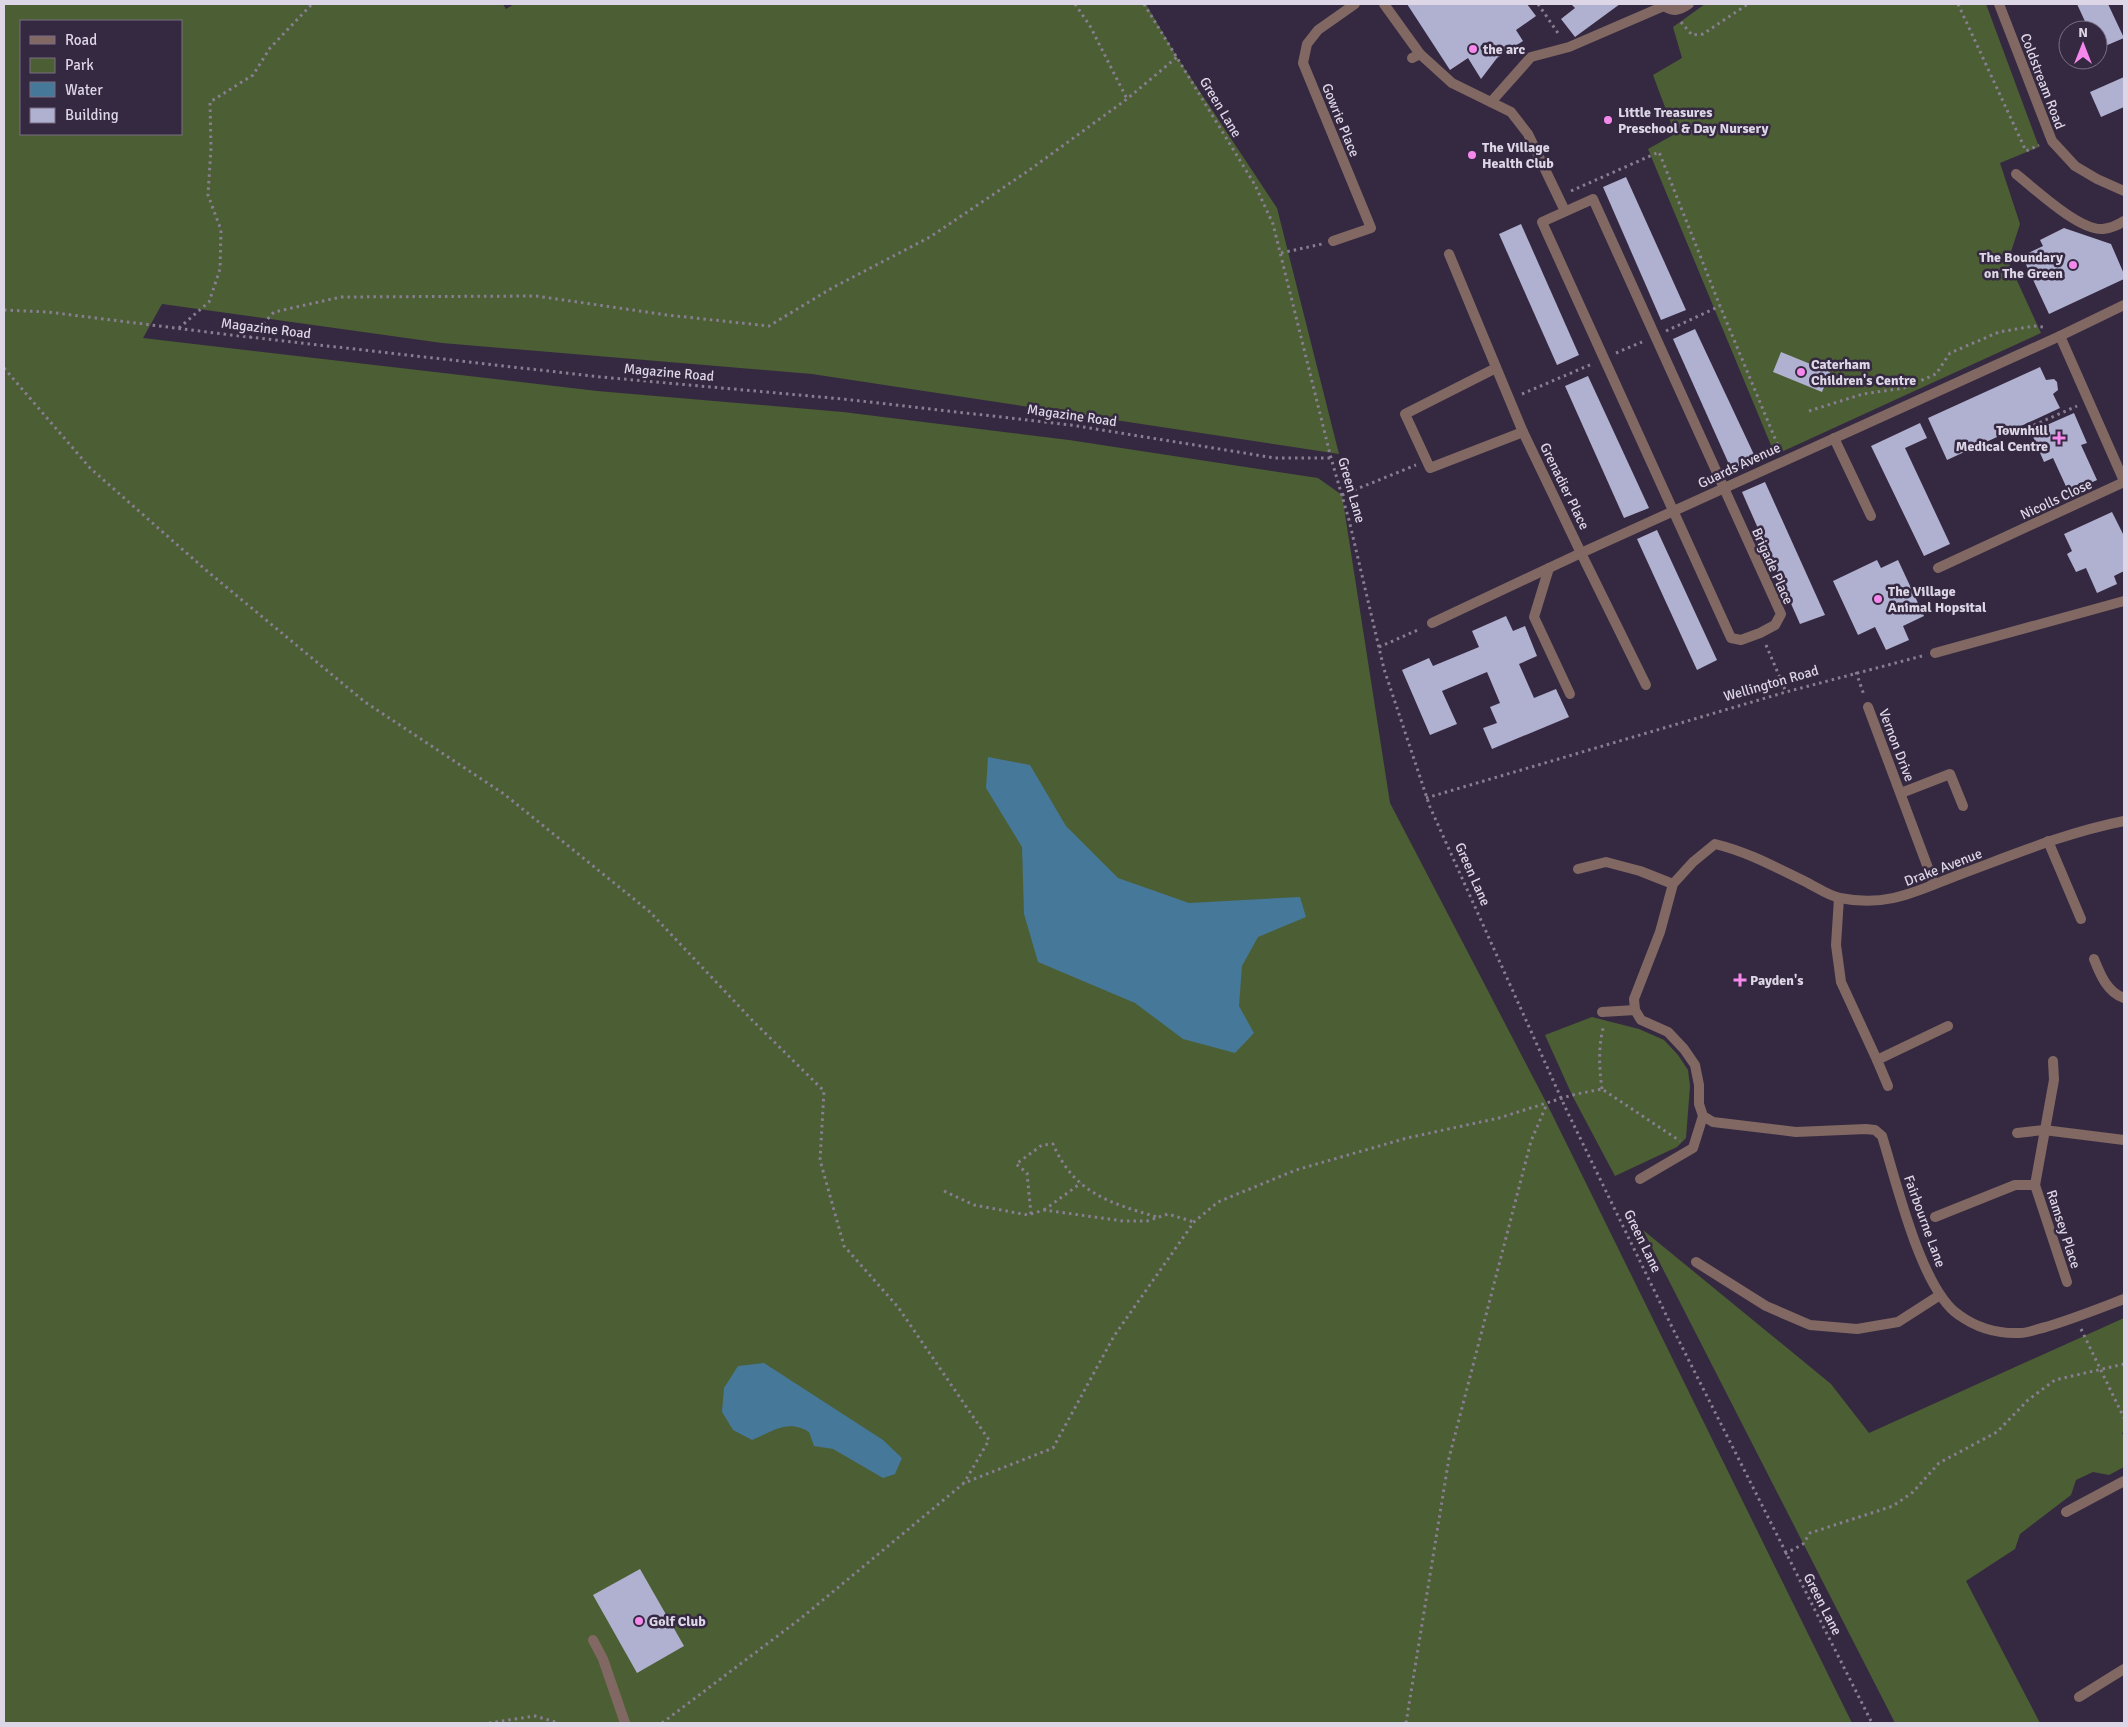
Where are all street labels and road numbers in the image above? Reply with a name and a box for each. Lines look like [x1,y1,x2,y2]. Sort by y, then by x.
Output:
street label: Coldstream Road [2016,31,2069,132]
street label: Green Lane [1196,74,1245,141]
street label: Gowrie Place [1318,81,1363,160]
street label: Magazine Road [220,315,312,342]
street label: Magazine Road [623,360,715,385]
street label: Magazine Road [1026,401,1118,430]
street label: Guards Avenue [1695,439,1783,492]
street label: Grenadier Place [1536,440,1593,532]
street label: Green Lane [1334,455,1369,525]
street label: Nicolls Close [2018,475,2095,523]
street label: Brigade Place [1748,525,1797,607]
street label: Wellington Road [1722,662,1821,705]
street label: Vernon Drive [1875,706,1918,784]
street label: Green Lane [1451,840,1494,909]
street label: Drake Avenue [1902,845,1984,890]
street label: Fairbourne Lane [1900,1173,1949,1270]
street label: Ramsey Place [2043,1188,2084,1271]
street label: Green Lane [1620,1207,1665,1275]
street label: Green Lane [1800,1570,1845,1638]

